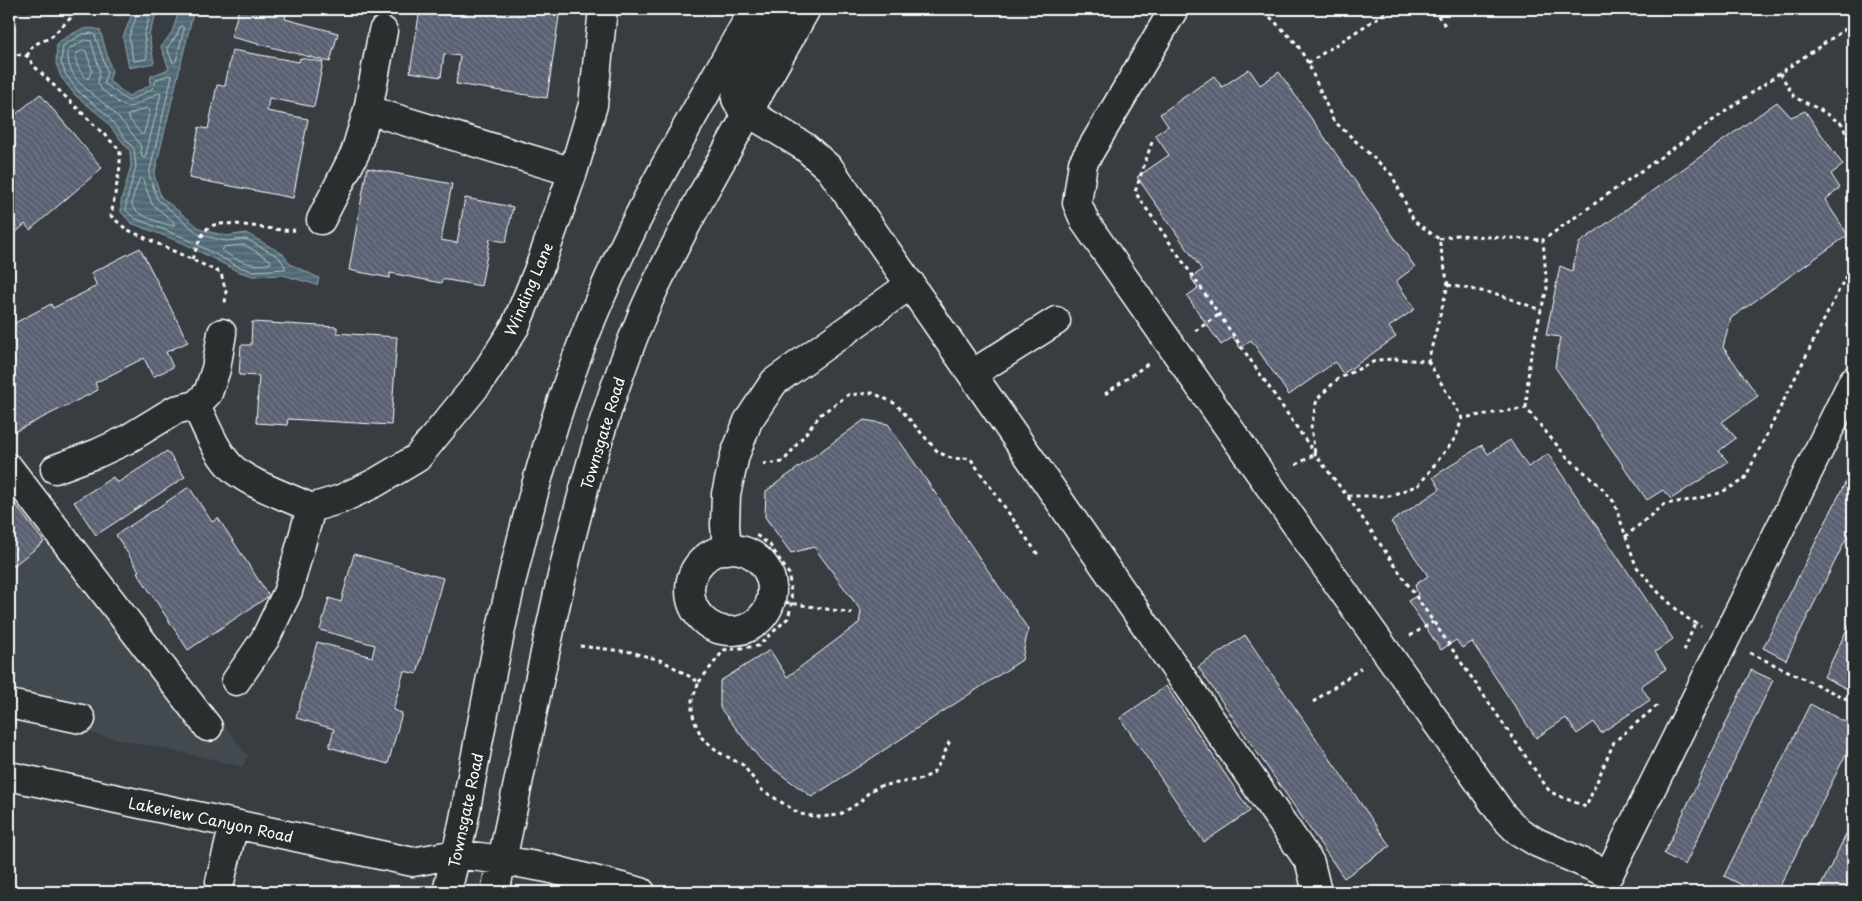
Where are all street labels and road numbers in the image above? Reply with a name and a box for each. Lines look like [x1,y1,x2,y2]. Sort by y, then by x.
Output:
street label: Winding Lane [498,239,558,339]
street label: Townsgate Road [574,374,630,492]
street label: Townsgate Road [442,751,488,869]
street label: Lakeview Canyon Road [126,790,296,848]

